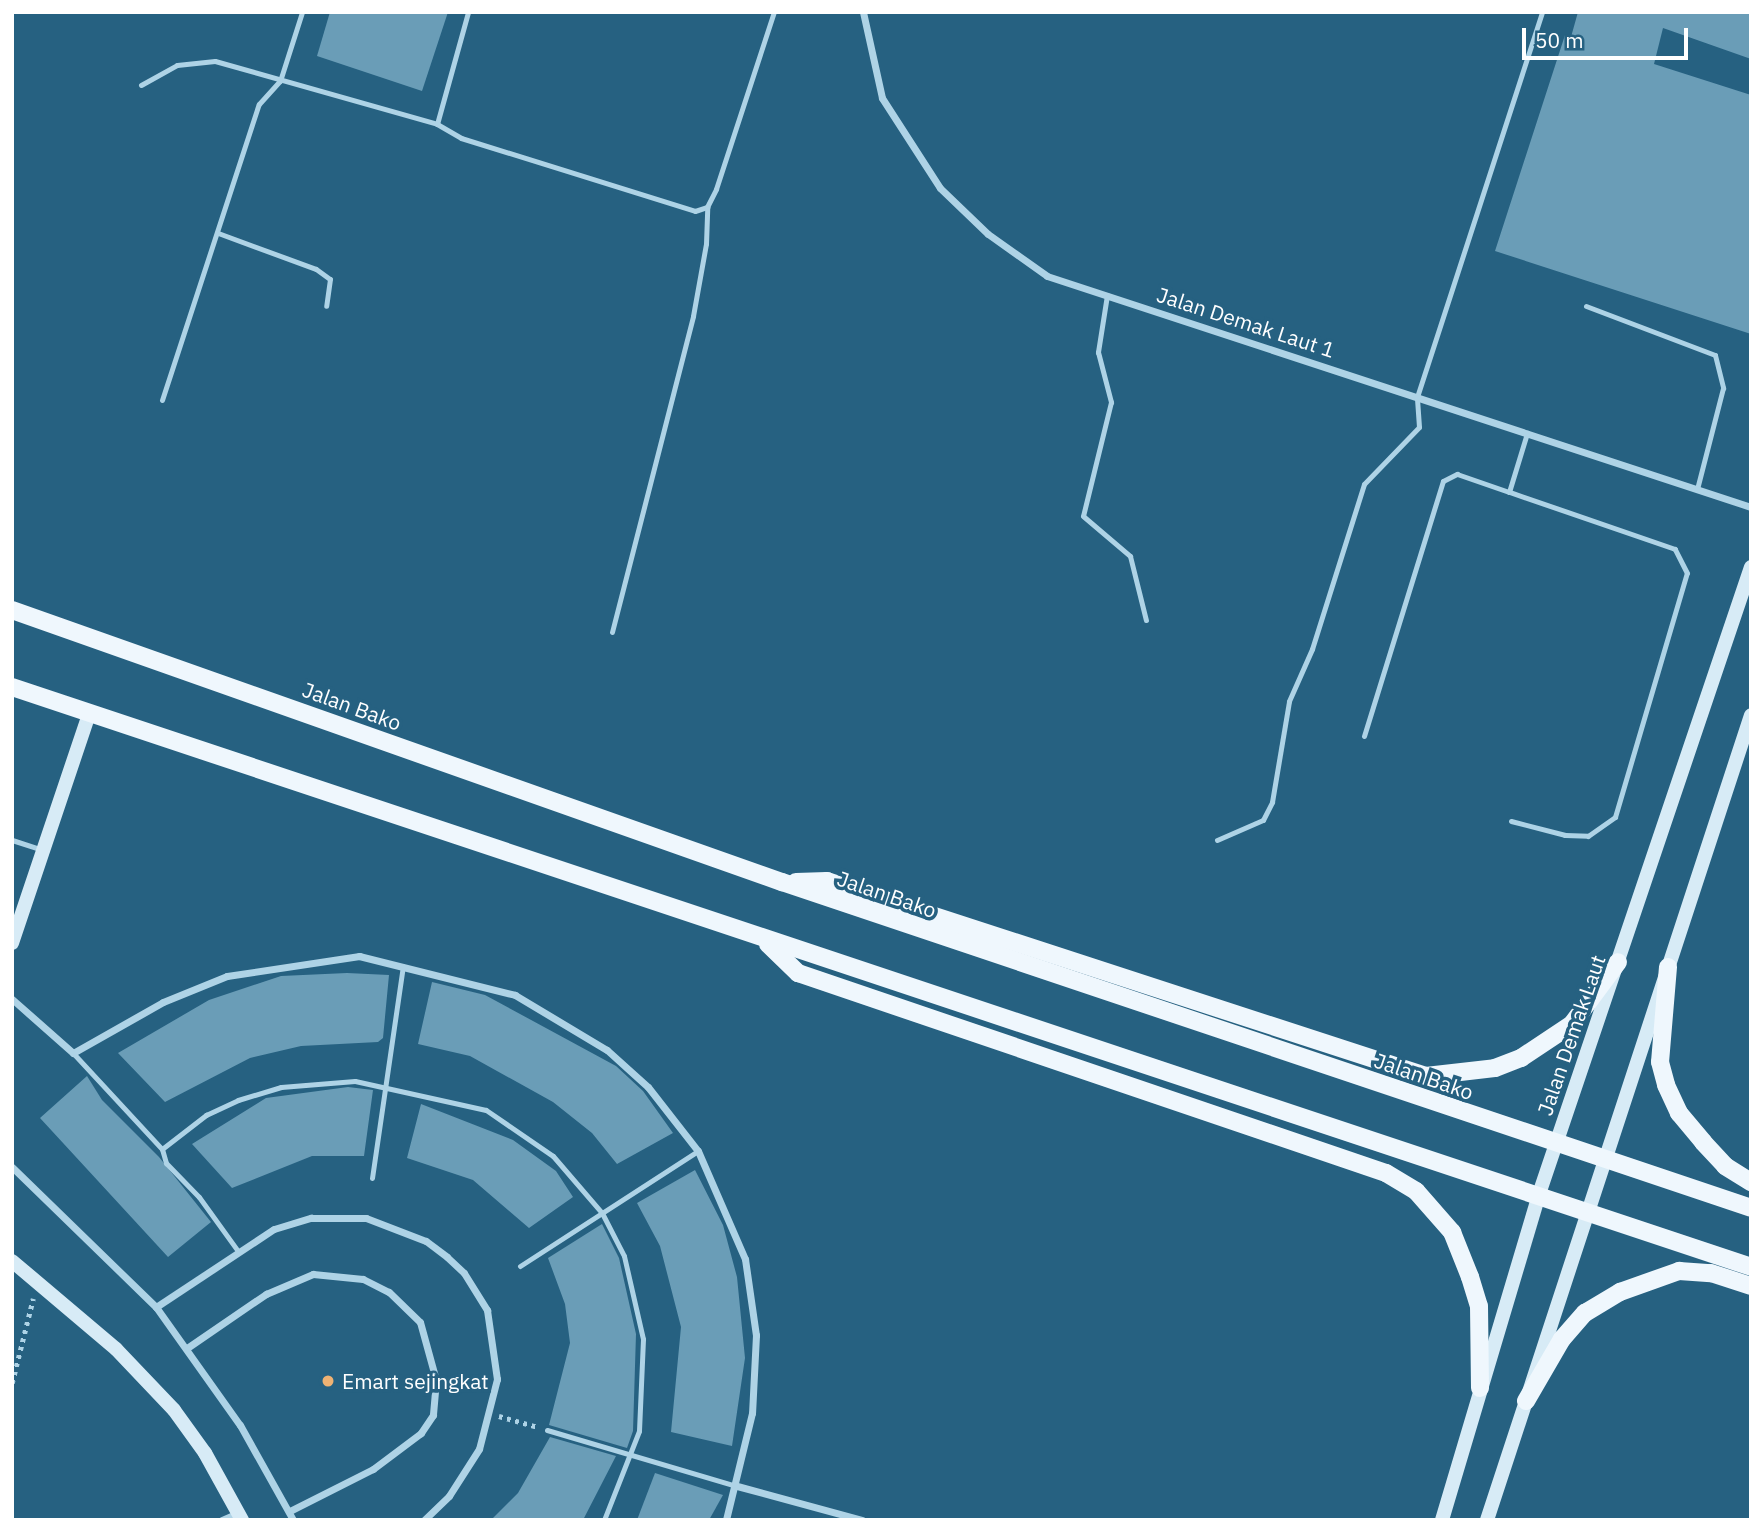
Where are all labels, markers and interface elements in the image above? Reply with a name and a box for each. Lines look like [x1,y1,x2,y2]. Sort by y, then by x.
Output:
scale bar [1525,14,1691,58]
text: 50 m [1535,26,1584,54]
street label: Jalan Demak Laut 1 [1154,281,1338,363]
street label: Jalan Bako [299,677,405,735]
street label: Jalan Bako [834,865,940,923]
street label: Jalan Demak Laut [1532,952,1610,1118]
street label: Jalan Bako [1371,1047,1477,1105]
place label: Emart sejingkat [342,1368,489,1394]
marker: Emart sejingkat [320,1373,336,1389]

